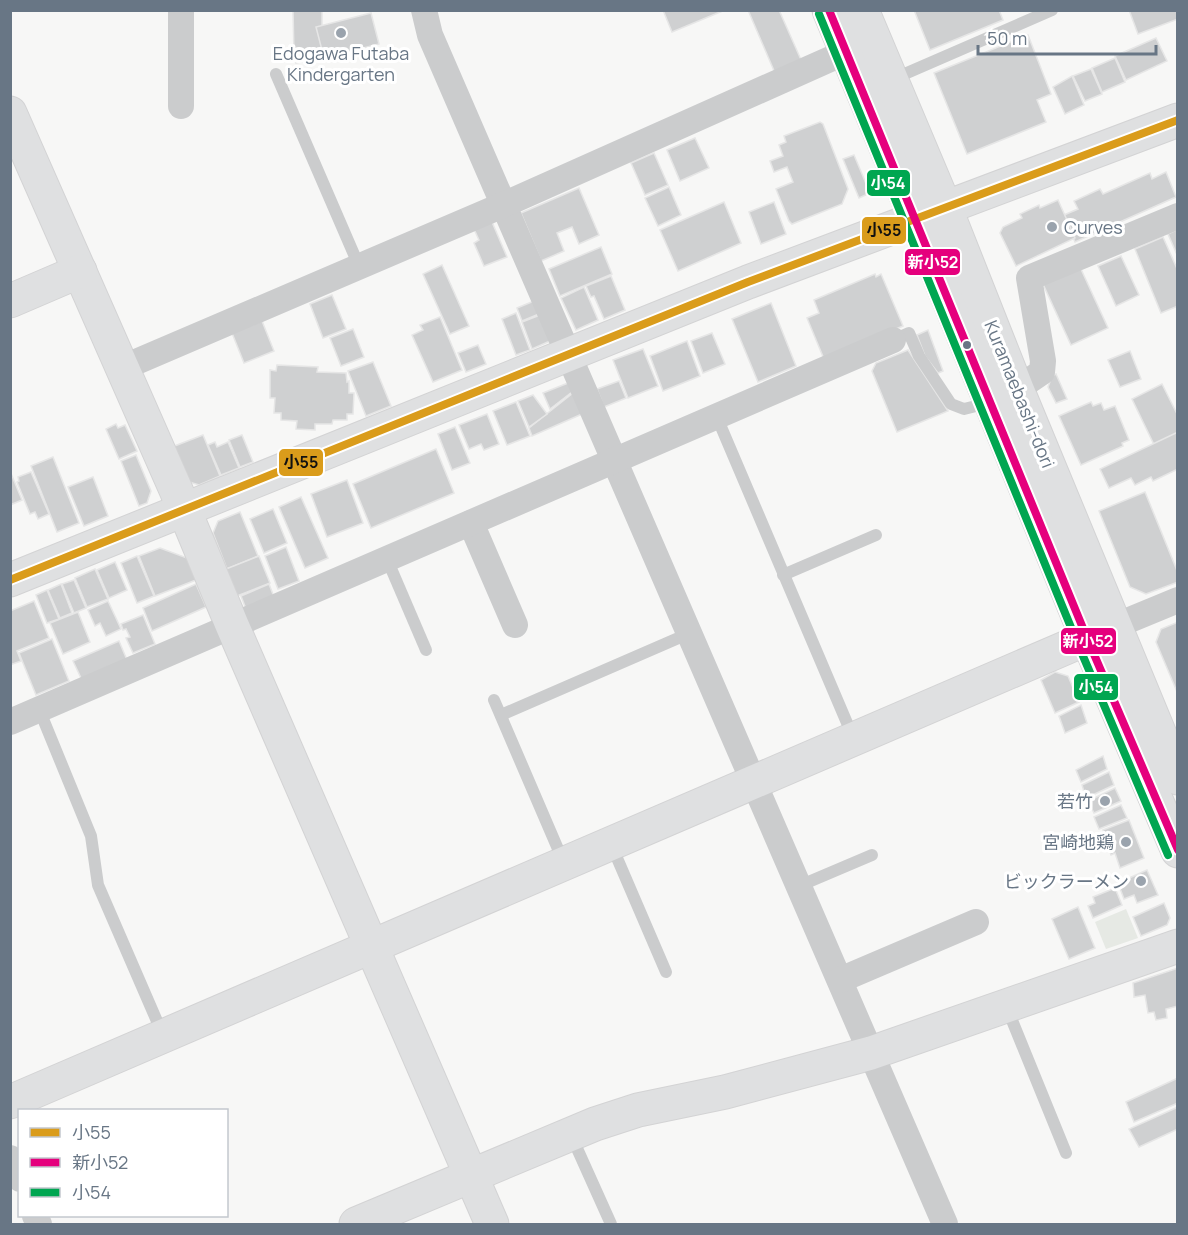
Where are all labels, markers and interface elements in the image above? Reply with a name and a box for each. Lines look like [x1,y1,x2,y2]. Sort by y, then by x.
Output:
scale bar [978,18,1156,56]
marker: Edogawa Futaba Kindergarten [334,26,348,40]
text: 50 m [987,26,1027,50]
place label: Edogawa Futaba Kindergarten [273,41,409,86]
line badge: 小54 [866,169,911,197]
text: 小54 [870,172,906,194]
place label: Curves [1064,215,1123,239]
line badge: 小55 [861,216,907,245]
text: 小55 [867,219,901,241]
marker: Curves [1045,220,1059,234]
line badge: 新小52 [904,248,961,276]
text: 新小52 [908,251,958,273]
street label: Kuramaebashi-dori [979,317,1061,471]
unlabelled marker [961,339,973,351]
line badge: 小55 [278,448,324,477]
text: 小55 [284,451,318,473]
line badge: 新小52 [1060,627,1117,655]
text: 新小52 [1063,630,1113,652]
line badge: 小54 [1073,673,1119,701]
text: 小54 [1078,676,1114,698]
place label: 若竹 [1057,789,1093,813]
marker: 若竹 [1098,794,1112,808]
place label: 宮崎地鶏 [1042,830,1114,854]
marker: 宮崎地鶏 [1119,835,1133,849]
place label: ビックラーメン [1004,869,1129,893]
marker: ビックラーメン [1134,874,1148,888]
legend [18,1109,228,1217]
text: 小55 [72,1120,111,1144]
text: 新小52 [72,1150,128,1174]
text: 小54 [72,1180,111,1204]

